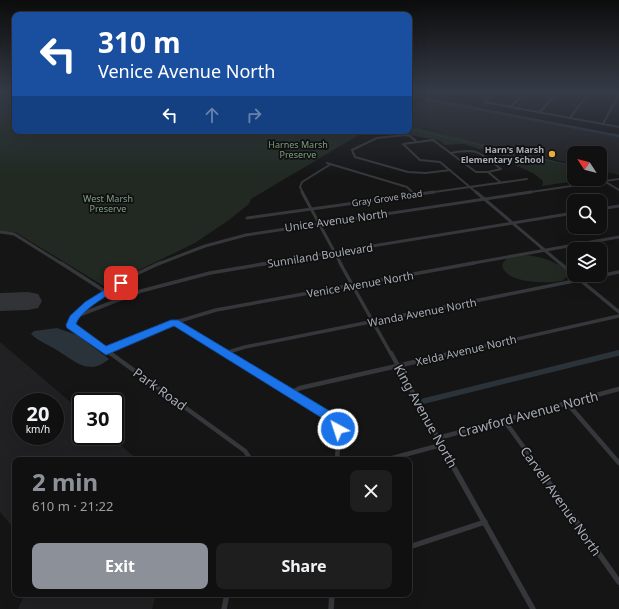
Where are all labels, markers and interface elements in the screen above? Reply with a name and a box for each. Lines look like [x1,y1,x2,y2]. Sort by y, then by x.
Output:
text: 310 m [98,23,181,61]
icon: left [32,28,84,80]
text: Venice Avenue North [98,59,275,83]
icon: left [159,104,181,126]
icon: ahead [201,104,223,126]
icon: right [243,104,265,126]
park label: Harnes Marsh Preserve [268,138,328,161]
place label: Harn's Marsh Elementary School [461,143,544,166]
north arrow [567,146,607,186]
map controls [567,146,607,282]
marker: Harn's Marsh Elementary School [547,149,557,159]
street label: Gray Grove Road [351,187,423,209]
park label: West Marsh Preserve [83,192,133,215]
button: search [567,194,607,234]
street label: Unice Avenue North [284,205,388,235]
street label: Sunniland Boulevard [266,239,374,271]
button: layers [567,242,607,282]
pin [104,266,138,300]
street label: Venice Avenue North [305,267,415,301]
icon: arrive [110,272,132,294]
street label: Wanda Avenue North [366,294,478,330]
street label: Xelda Avenue North [414,331,518,369]
street label: King Avenue North [390,361,462,471]
street label: Park Road [130,363,190,415]
street label: Crawford Avenue North [456,387,600,441]
speed limit sign: 30 [72,393,124,445]
text: 20 [27,400,49,427]
position arrow [317,408,359,450]
text: km/h [26,422,50,436]
street label: Carvell Avenue North [516,443,606,559]
text: 2 min [32,465,98,498]
button: close [350,470,392,512]
text: 610 m · 21:22 [32,497,113,515]
button: Exit [32,543,208,589]
button: Share [216,543,392,589]

